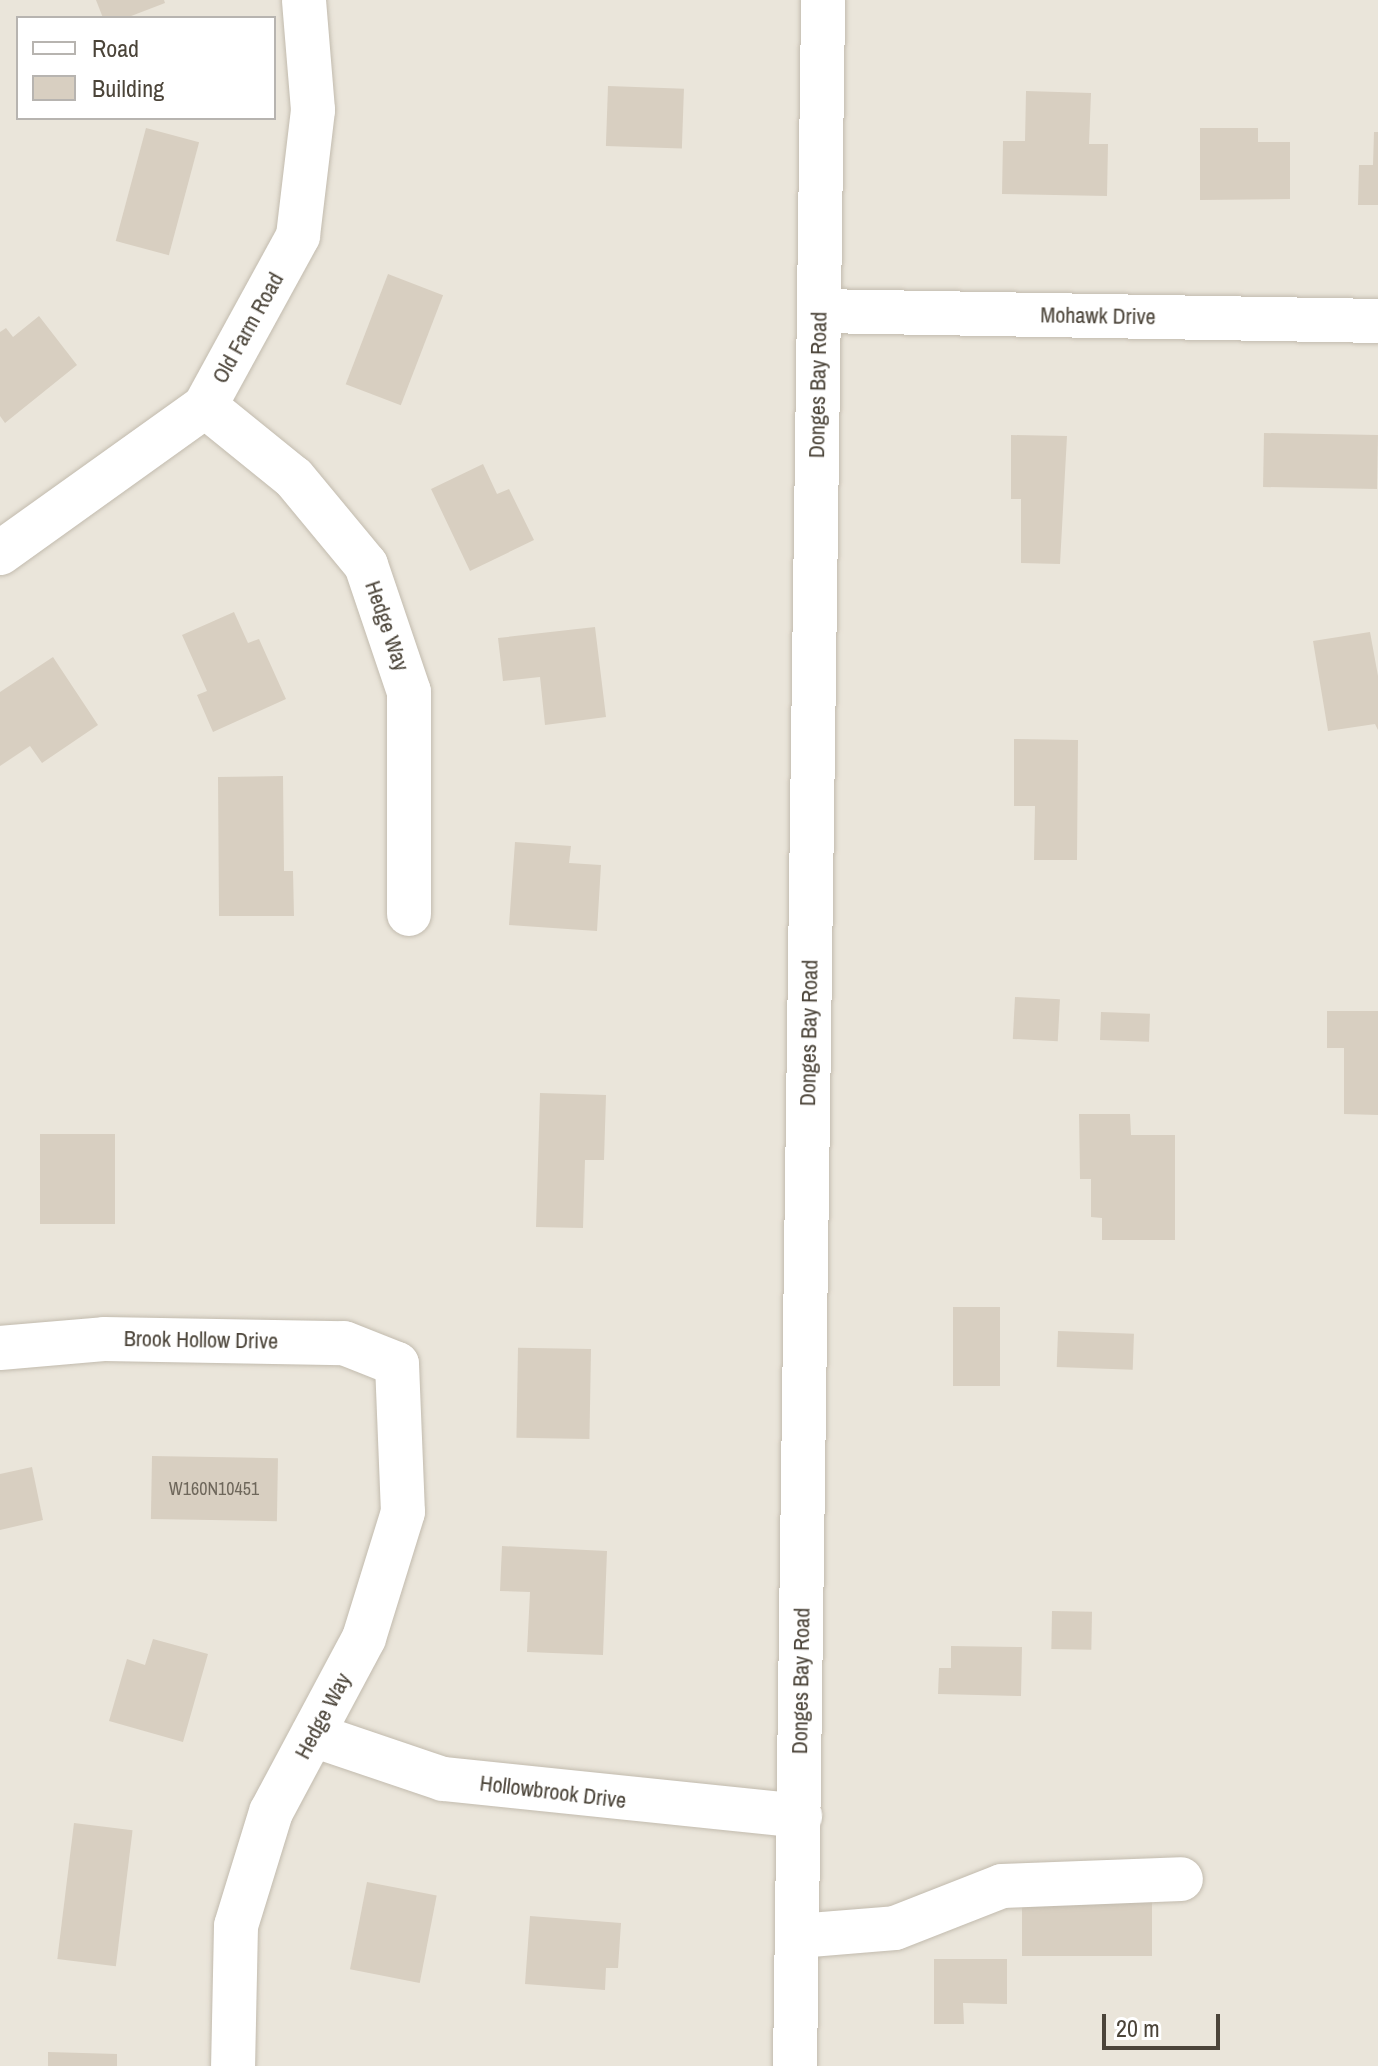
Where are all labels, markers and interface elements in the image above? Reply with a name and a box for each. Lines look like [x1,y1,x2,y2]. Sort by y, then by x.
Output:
legend [16,16,276,120]
text: Road [92,32,139,64]
text: Building [92,72,164,104]
street label: Old Farm Road [207,268,289,388]
street label: Mohawk Drive [1040,302,1156,330]
street label: Donges Bay Road [804,312,832,458]
street label: Hedge Way [359,577,415,675]
street label: Donges Bay Road [795,960,823,1106]
street label: Brook Hollow Drive [124,1325,278,1355]
house number: W160N10451 [169,1478,259,1500]
street label: Donges Bay Road [787,1608,815,1754]
street label: Hedge Way [289,1668,357,1764]
street label: Hollowbrook Drive [478,1770,628,1814]
scale bar [1106,1998,1224,2048]
text: 20 m [1116,2012,1160,2044]

